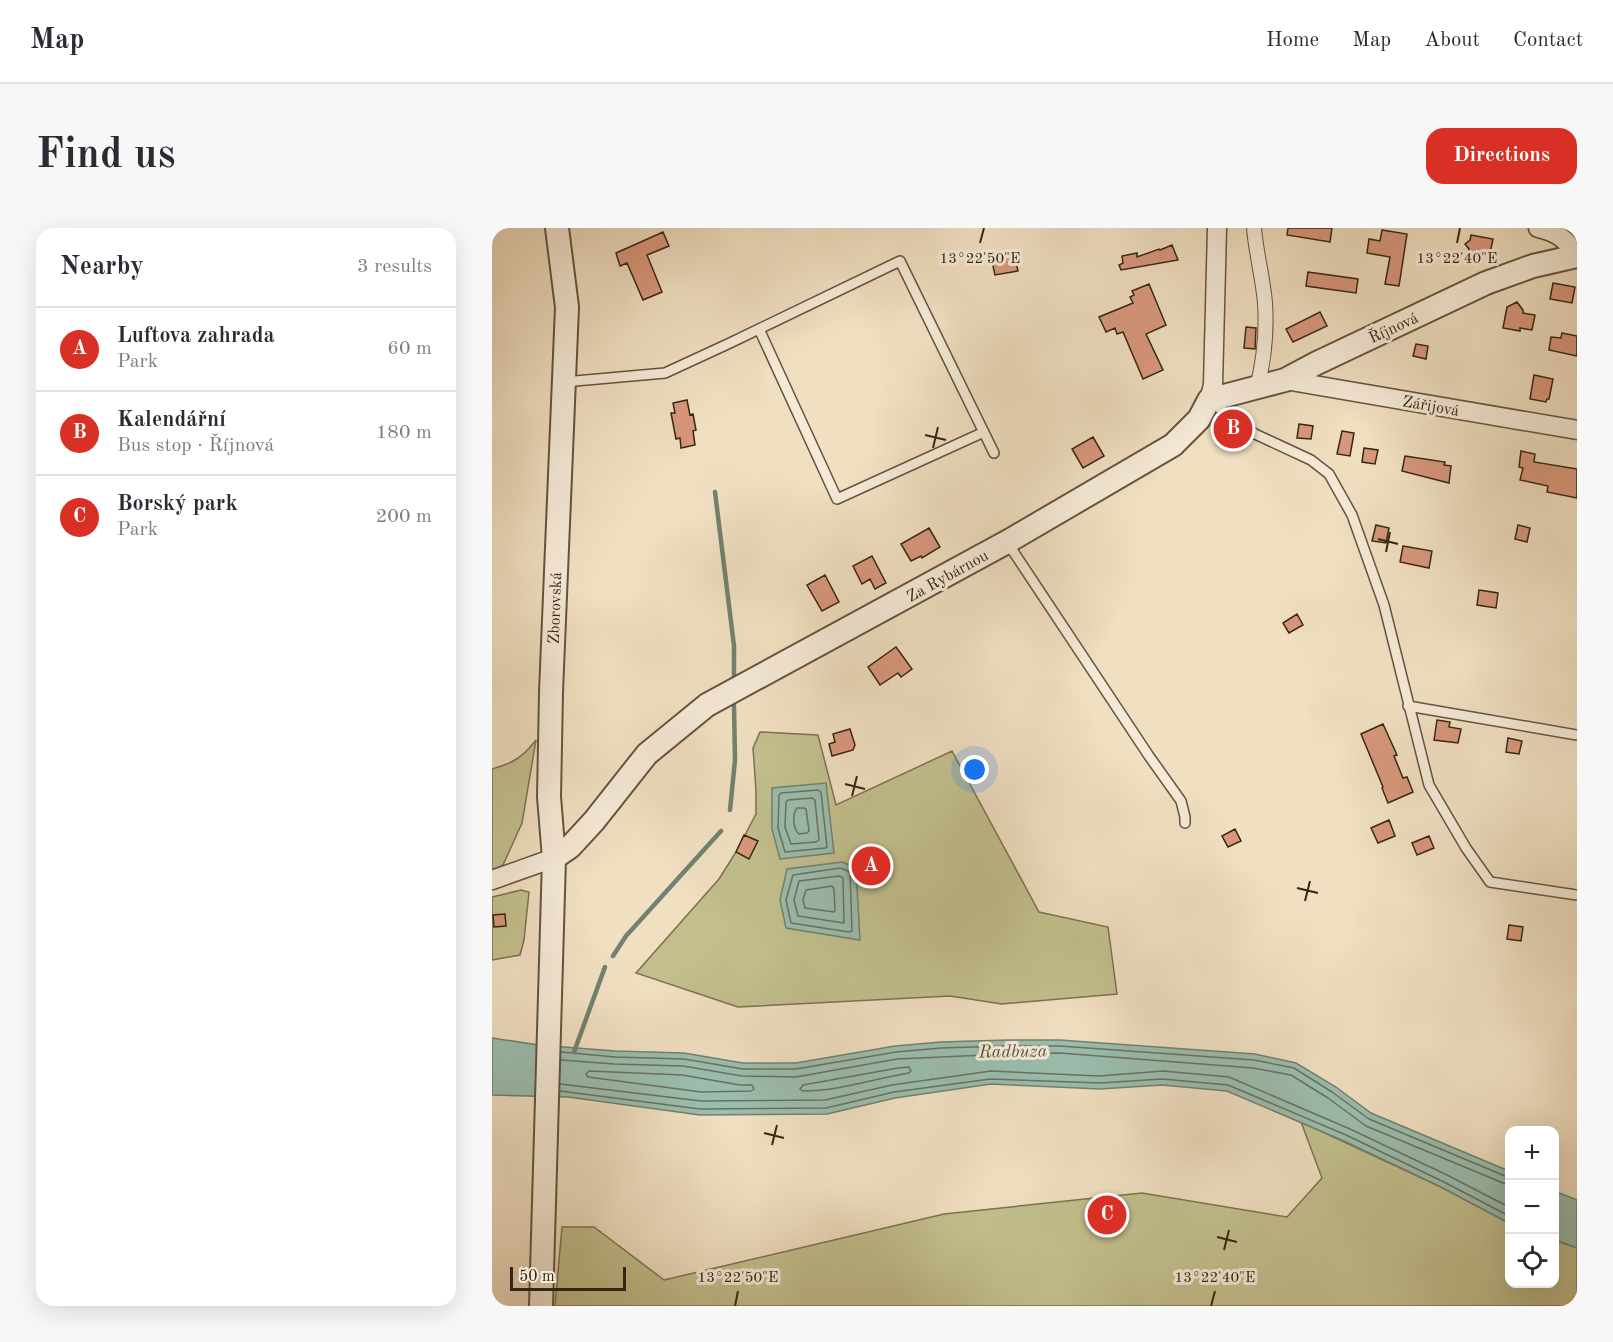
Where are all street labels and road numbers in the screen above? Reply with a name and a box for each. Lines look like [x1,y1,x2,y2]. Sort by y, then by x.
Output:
street label: Říjnová [1365,307,1421,347]
street label: Zářijová [1401,394,1460,420]
street label: Za Rybárnou [905,548,992,606]
street label: Zborovská [547,572,565,644]

